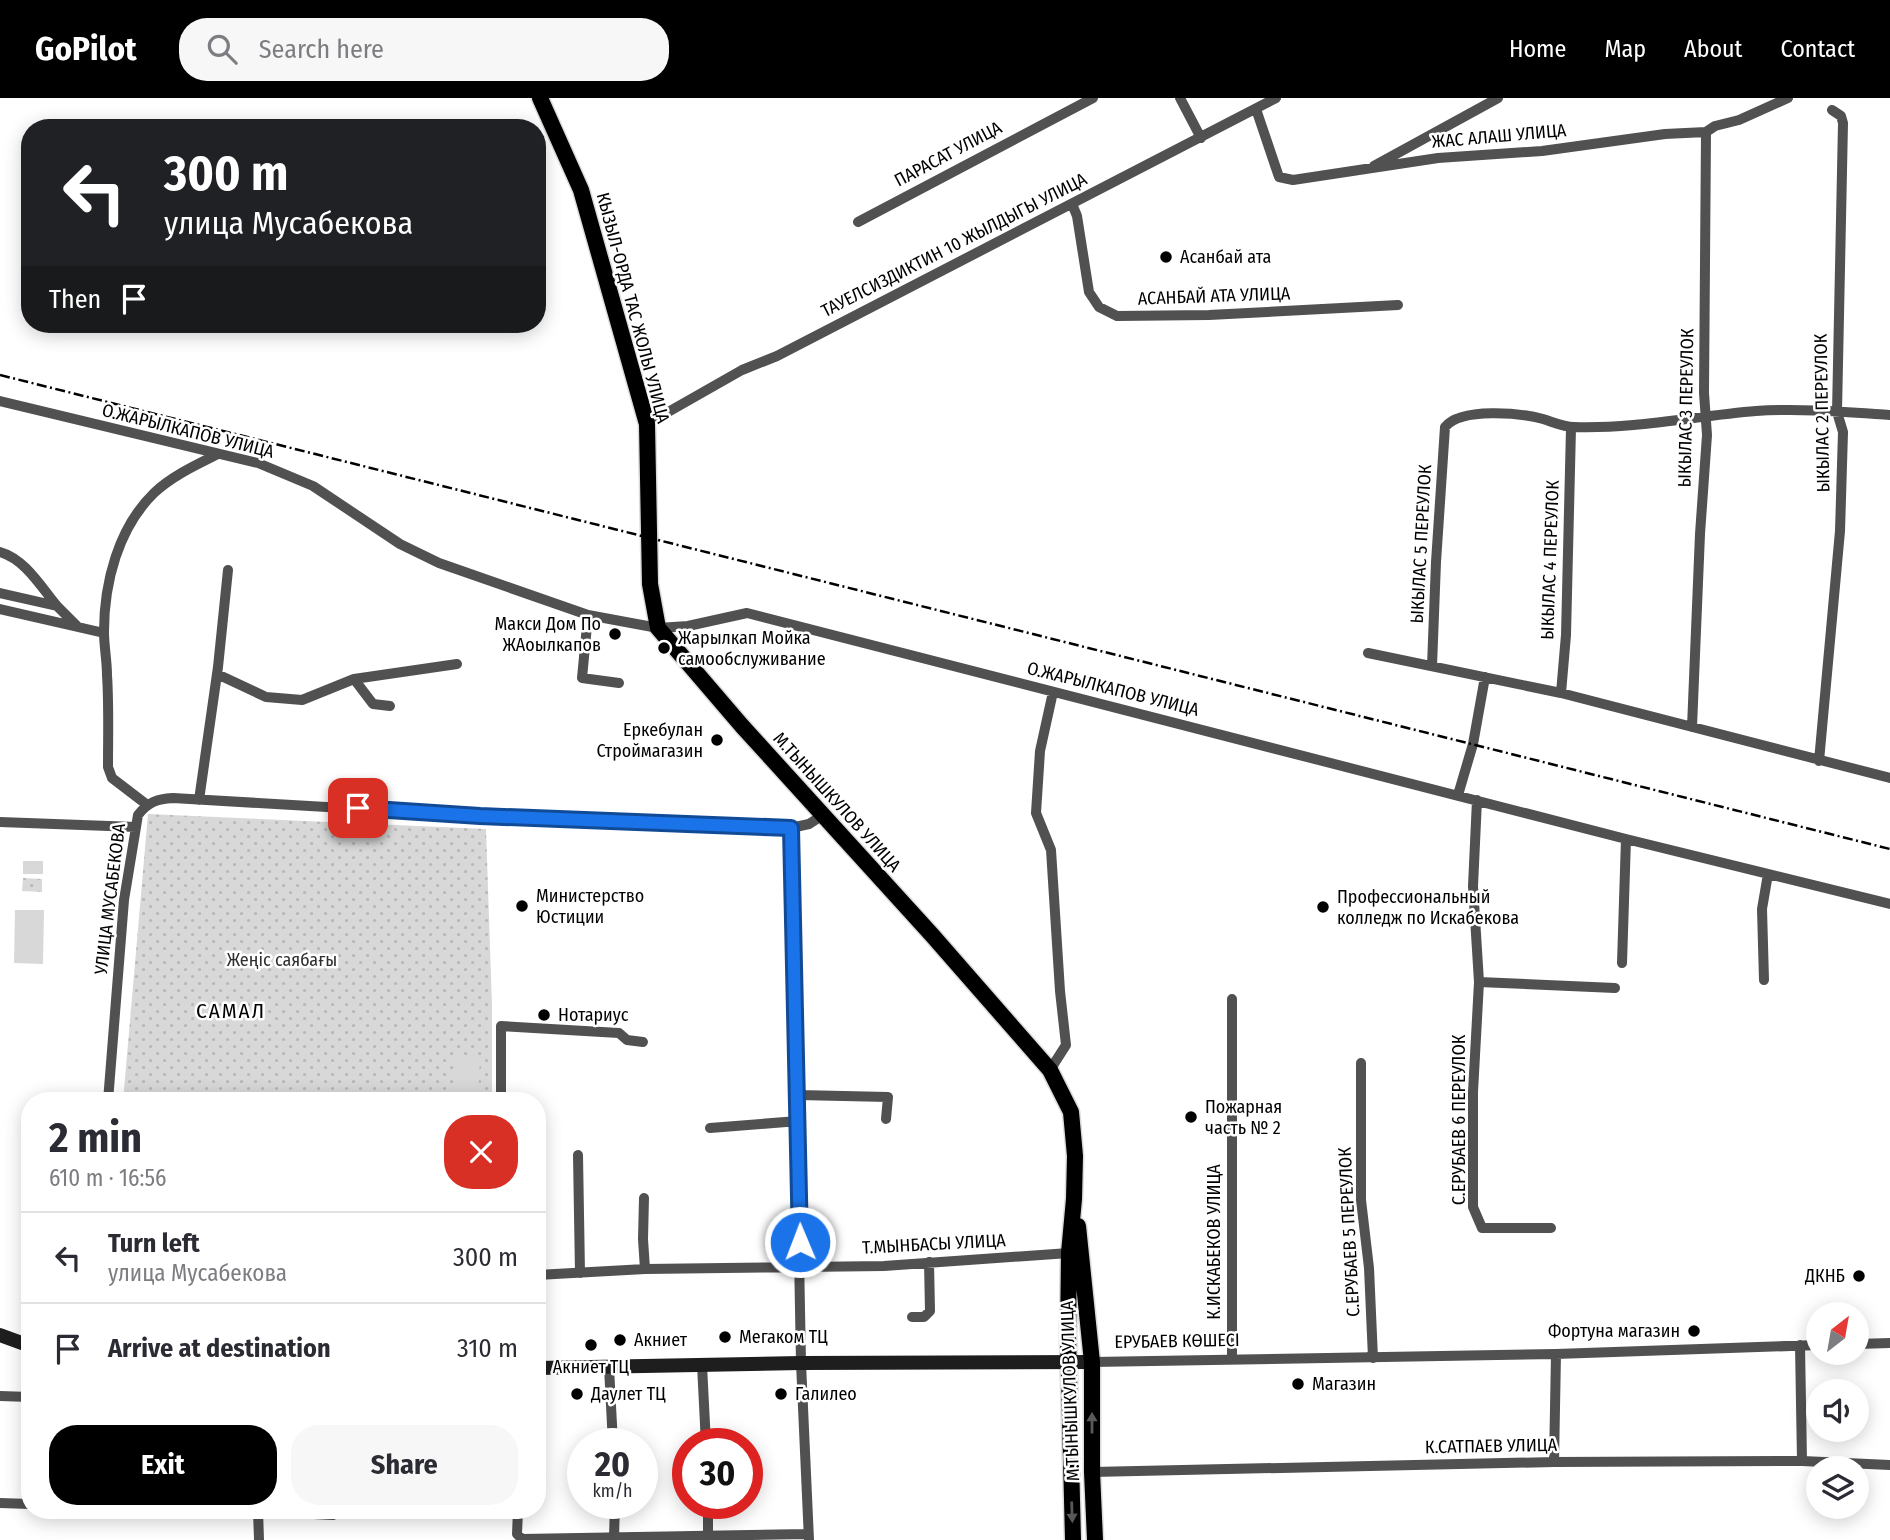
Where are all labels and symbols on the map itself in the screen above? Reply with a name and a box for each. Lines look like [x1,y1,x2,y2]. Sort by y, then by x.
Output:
street label: ПАРАСАТ УЛИЦА [891,116,1006,192]
street label: ЖАС АЛАШ УЛИЦА [1431,119,1568,153]
street label: ТАУЕЛСИЗДИКТИН 10 ЖЫЛДЫГЫ УЛИЦА [817,168,1091,322]
street label: КЫЗЫЛ-ОРДА ТАС ЖОЛЫ УЛИЦА [592,190,675,426]
place label: Асанбай ата [1180,246,1271,268]
marker: Асанбай ата [1158,249,1174,265]
street label: АСАНБАЙ АТА УЛИЦА [1137,282,1291,310]
street label: ЫКЫЛАС 3 ПЕРЕУЛОК [1674,328,1698,488]
street label: ЫКЫЛАС 2 ПЕРЕУЛОК [1810,333,1834,493]
street label: О.ЖАРЫЛКАПОВ УЛИЦА [100,399,277,463]
street label: ЫКЫЛАС 5 ПЕРЕУЛОК [1406,464,1436,624]
street label: ЫКЫЛАС 4 ПЕРЕУЛОК [1536,480,1564,640]
place label: Макси Дом По ЖАоылкапов [495,613,601,656]
marker: Макси Дом По ЖАоылкапов [607,626,623,642]
place label: Жарылкап Мойка самообслуживание [678,627,826,670]
marker: Жарылкап Мойка самообслуживание [656,640,672,656]
street label: О.ЖАРЫЛКАПОВ УЛИЦА [1025,657,1202,721]
place label: Еркебулан Строймагазин [597,719,703,762]
street label: М.ТЫНЫШКУЛОВ УЛИЦА [768,728,906,877]
marker: Еркебулан Строймагазин [709,732,725,748]
pin [328,778,388,838]
street label: УЛИЦА МУСАБЕКОВА [90,822,130,977]
place label: Министерство Юстиции [536,885,644,928]
place label: Профессиональный колледж по Искабекова [1337,886,1519,929]
marker: Министерство Юстиции [514,898,530,914]
marker: Профессиональный колледж по Искабекова [1315,899,1331,915]
park label: Жеңіс саябағы [227,949,337,971]
district label: САМАЛ [196,998,266,1024]
place label: Нотариус [558,1004,629,1026]
marker: Нотариус [536,1007,552,1023]
street label: С.ЕРУБАЕВ 6 ПЕРЕУЛОК [1448,1034,1470,1205]
place label: Пожарная часть № 2 [1205,1096,1282,1139]
marker: Пожарная часть № 2 [1183,1109,1199,1125]
street label: С.ЕРУБАЕВ 5 ПЕРЕУЛОК [1334,1146,1364,1317]
street label: К.ИСКАБЕКОВ УЛИЦА [1203,1164,1225,1320]
position arrow [763,1205,837,1279]
street label: Т.МЫНБАСЫ УЛИЦА [862,1229,1007,1259]
place label: ДКНБ [1804,1265,1845,1287]
marker: ДКНБ [1851,1268,1867,1284]
street label: М.ТЫНЫШКУЛОВ УЛИЦА [1056,1300,1084,1482]
north arrow [1806,1302,1869,1365]
place label: Фортуна магазин [1548,1320,1680,1342]
marker: Фортуна магазин [1686,1323,1702,1339]
place label: Мегаком ТЦ [739,1326,828,1348]
place label: Акниет [634,1329,688,1351]
marker: Мегаком ТЦ [717,1329,733,1345]
street label: ЕРУБАЕВ КӨШЕСІ [1114,1329,1240,1353]
marker: Акниет [612,1332,628,1348]
marker: Акниет ТЦ [583,1337,599,1353]
place label: Акниет ТЦ [553,1356,629,1378]
place label: Магазин [1312,1373,1376,1395]
marker: Магазин [1290,1376,1306,1392]
place label: Даулет ТЦ [590,1383,666,1405]
place label: Галилео [795,1383,857,1405]
marker: Даулет ТЦ [569,1386,585,1402]
marker: Галилео [773,1386,789,1402]
one-way arrow [1086,1412,1098,1434]
speed limit sign: 30 [672,1428,763,1519]
street label: К.САТПАЕВ УЛИЦА [1425,1434,1558,1458]
one-way arrow [1066,1501,1078,1523]

